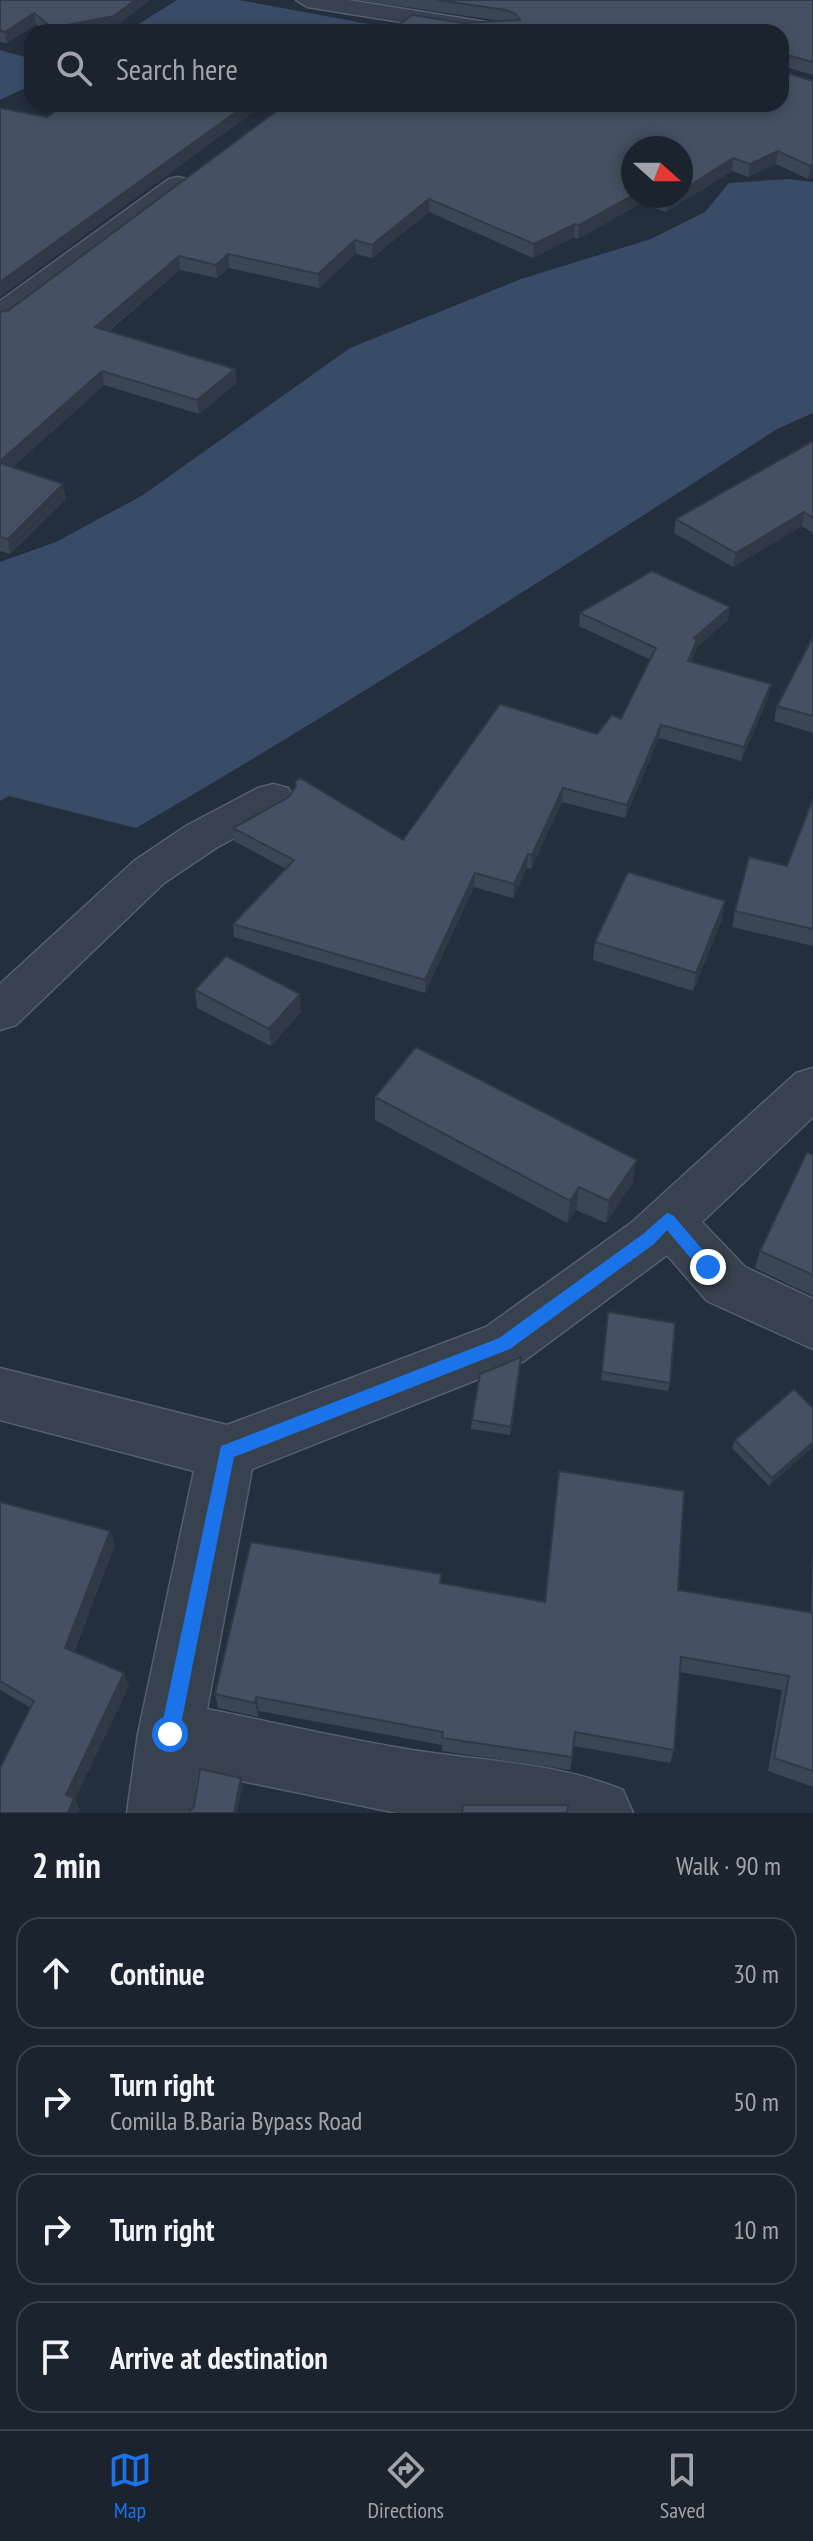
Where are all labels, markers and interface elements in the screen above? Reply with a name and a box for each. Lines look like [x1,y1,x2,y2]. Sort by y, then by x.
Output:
search box [24,24,789,112]
icon: search [52,46,96,90]
text: Search here [116,49,238,88]
north arrow [621,136,693,208]
route end [690,1249,726,1285]
route start [152,1716,188,1752]
text: 2 min [32,1843,101,1887]
text: Walk · 90 m [676,1849,781,1882]
icon: ahead [34,1951,78,1995]
text: Continue [110,1954,205,1993]
text: 30 m [733,1957,779,1990]
text: Turn right [110,2065,214,2104]
icon: right [34,2079,78,2123]
text: 50 m [733,2085,779,2118]
text: Comilla B.Baria Bypass Road [110,2104,362,2137]
icon: right [34,2207,78,2251]
text: Turn right [110,2210,214,2249]
text: 10 m [733,2213,779,2246]
icon: arrive [34,2335,78,2379]
text: Arrive at destination [110,2338,328,2377]
tab: Map [108,2448,152,2524]
tab: Directions [368,2448,444,2524]
tab: Saved [660,2448,705,2524]

